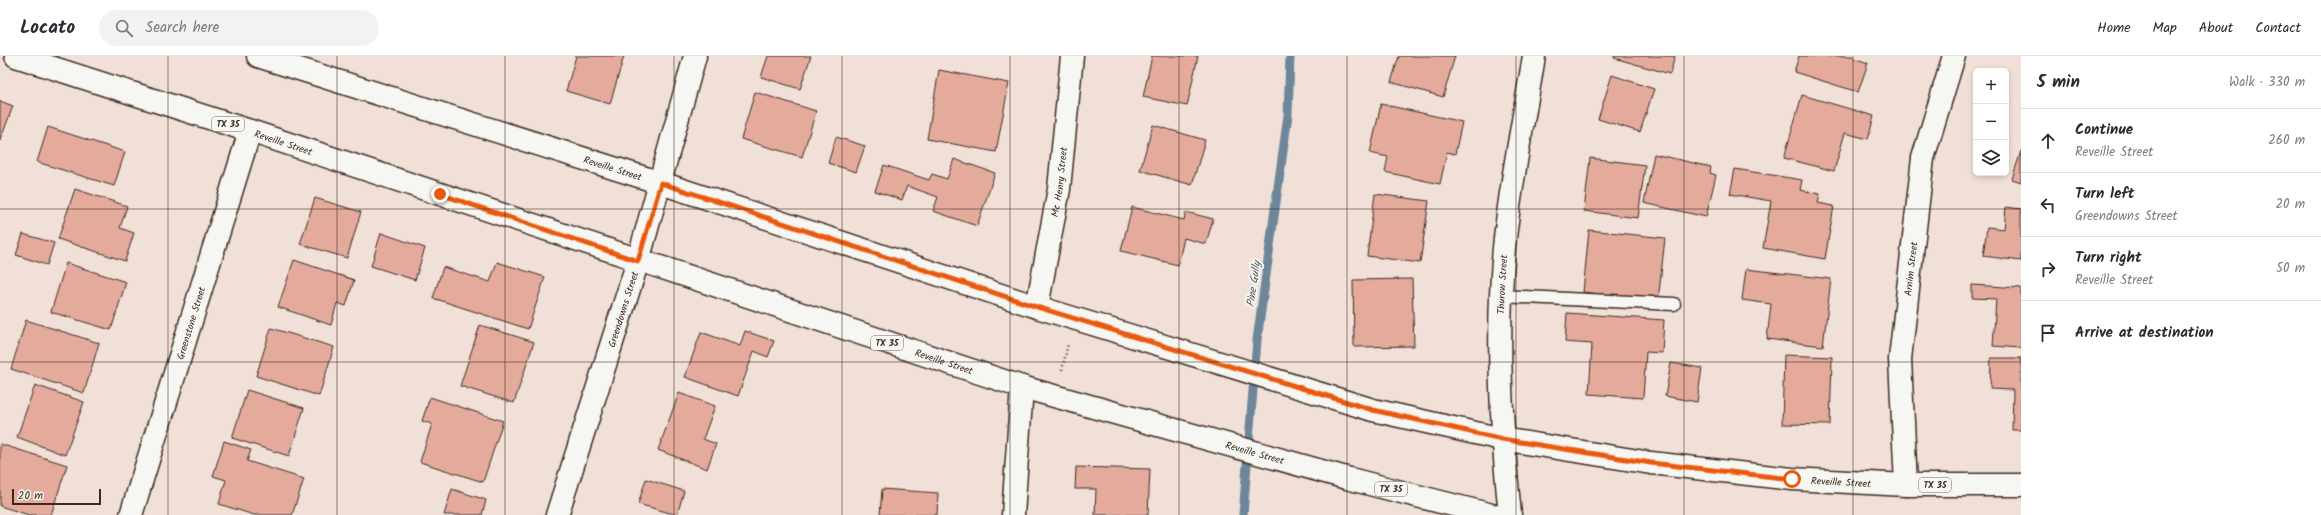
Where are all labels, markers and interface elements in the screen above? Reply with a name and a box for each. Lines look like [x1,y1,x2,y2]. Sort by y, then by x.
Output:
search box [99,10,379,46]
text: Locato [20,13,75,43]
text: Search here [145,16,219,40]
icon: search [113,17,135,39]
text: Home [2097,17,2131,39]
text: Map [2153,17,2177,39]
text: About [2199,17,2233,39]
text: Contact [2255,17,2301,39]
map controls [1973,68,2009,176]
button: + [1973,68,2009,104]
text: 5 min [2037,69,2080,96]
text: Walk · 330 m [2229,72,2305,93]
button: − [1973,104,2009,140]
road number: TX 35 [212,117,244,131]
text: Continue [2075,118,2133,142]
street label: Reveille Street [252,126,314,160]
icon: ahead [2037,130,2059,152]
text: 260 m [2268,130,2305,151]
button: layers [1973,140,2009,176]
text: Reveille Street [2075,142,2153,163]
street label: Mc Henry Street [1047,146,1072,218]
street label: Reveille Street [581,152,644,185]
text: Turn left [2075,182,2135,206]
route end [431,185,449,203]
icon: left [2037,194,2059,216]
text: 20 m [2275,194,2305,215]
text: Greendowns Street [2075,206,2178,227]
street label: Arnim Street [1900,241,1922,297]
text: Turn right [2075,246,2142,270]
street label: Thurow Street [1493,254,1512,314]
water label: Pine Gully [1242,258,1266,308]
icon: right [2037,258,2059,280]
text: 50 m [2276,258,2305,279]
street label: Greendowns Street [604,269,643,350]
text: Reveille Street [2075,270,2153,291]
street label: Greenstone Street [173,285,210,362]
text: Arrive at destination [2075,321,2214,345]
icon: arrive [2037,322,2059,344]
road number: TX 35 [871,336,903,350]
street label: Reveille Street [913,345,975,379]
street label: Reveille Street [1224,437,1286,469]
route start [1783,470,1801,488]
street label: Reveille Street [1810,473,1872,492]
road number: TX 35 [1919,478,1951,492]
road number: TX 35 [1375,482,1407,496]
scale bar [12,487,101,506]
text: 20 m [18,487,43,505]

